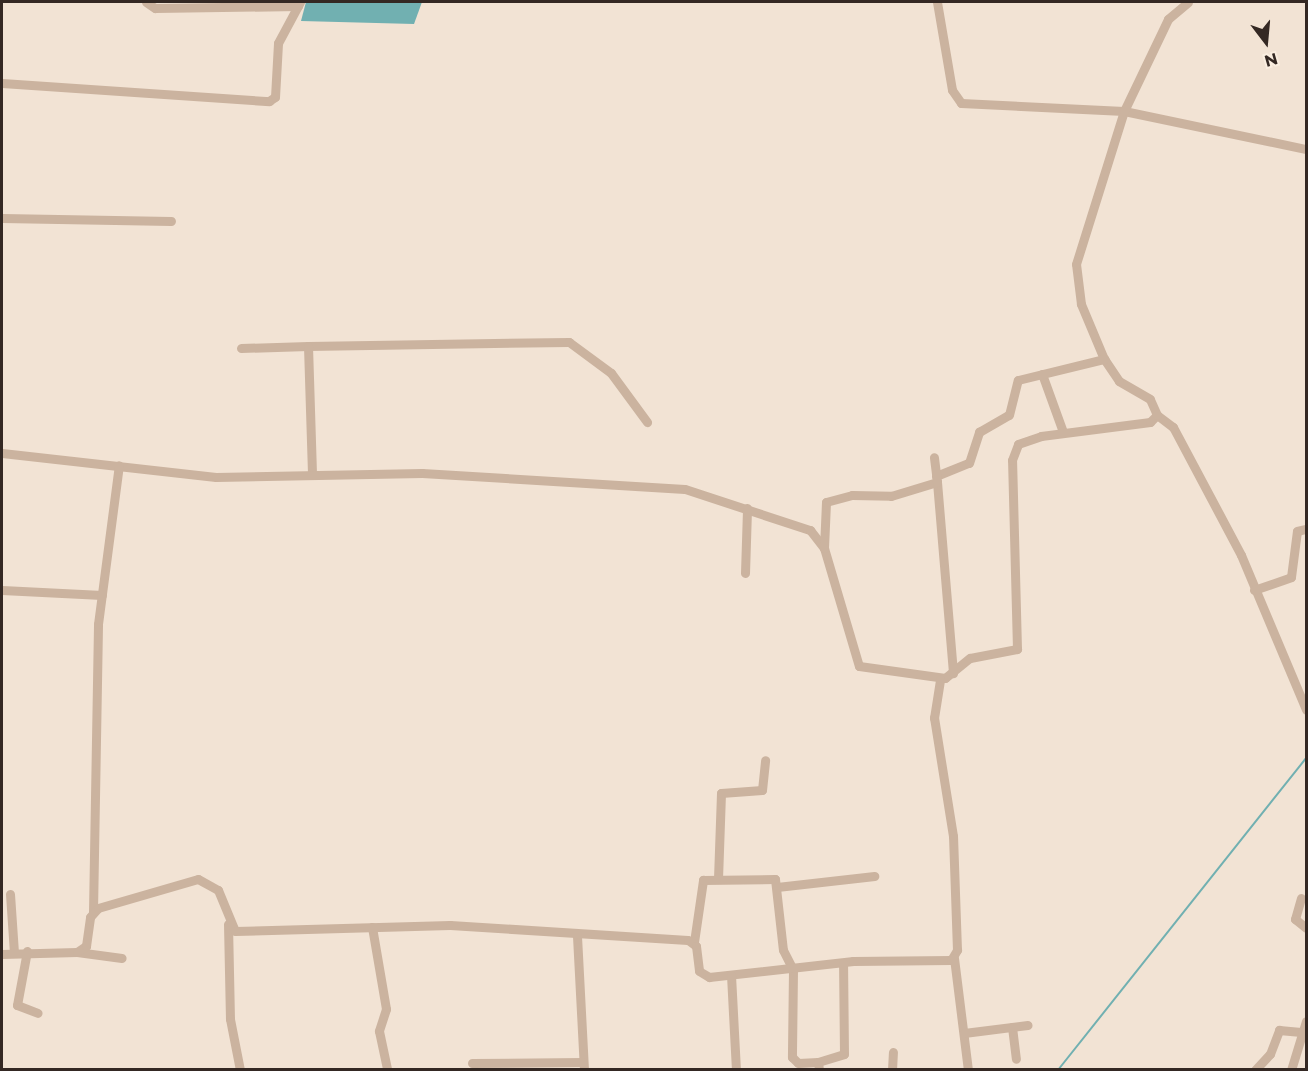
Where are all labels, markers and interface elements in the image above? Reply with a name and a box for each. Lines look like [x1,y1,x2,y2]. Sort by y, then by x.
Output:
north arrow [1236,12,1296,72]
text: N [1262,49,1280,71]

